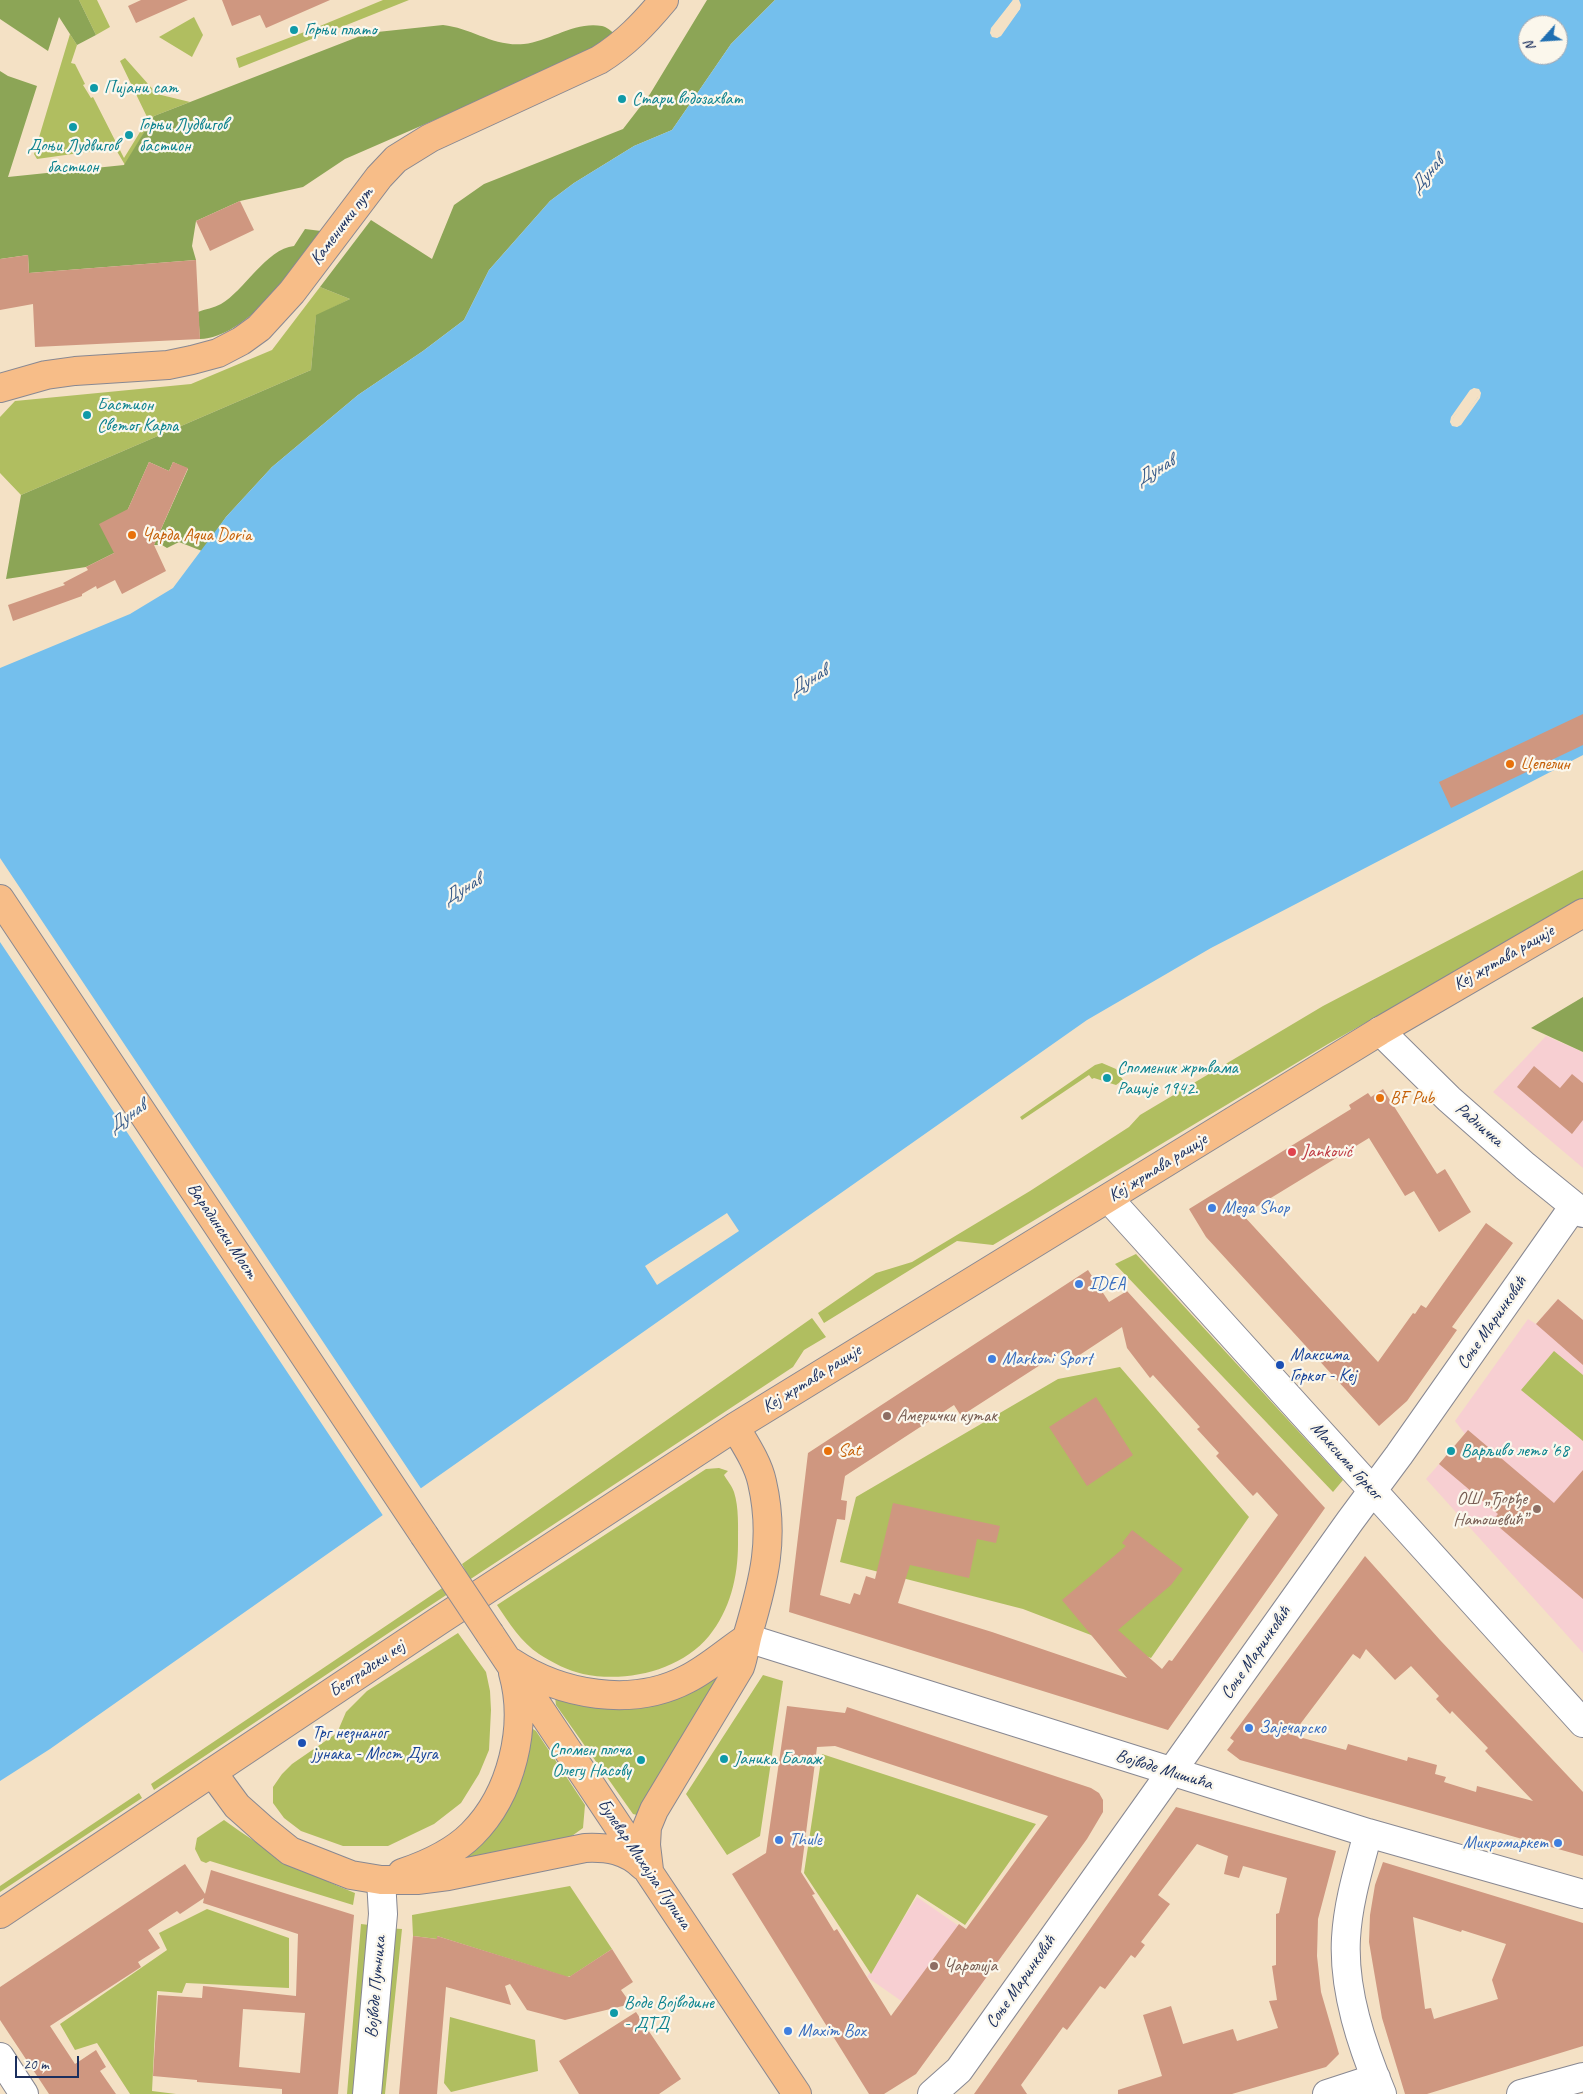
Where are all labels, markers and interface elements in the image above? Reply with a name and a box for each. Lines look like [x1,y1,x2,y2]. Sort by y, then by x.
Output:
north arrow [1518,15,1568,65]
place label: Горњи плато [304,19,377,41]
marker: Горњи плато [288,24,300,36]
text: N [1520,39,1540,54]
place label: Пијани сат [104,77,178,99]
marker: Пијани сат [88,82,100,94]
place label: Стари водозахват [632,88,742,110]
marker: Стари водозахват [616,93,628,105]
place label: Горњи Лудвигов бастион [139,114,228,156]
marker: Доњи Лудвигов бастион [67,121,79,133]
marker: Горњи Лудвигов бастион [123,129,135,141]
place label: Доњи Лудвигов бастион [27,135,119,178]
water label: Дунав [1405,152,1449,198]
street label: Каменички пут [306,183,378,269]
place label: Бастион Светог Карла [97,394,178,436]
marker: Бастион Светог Карла [81,409,93,421]
water label: Дунав [1131,451,1179,491]
place label: Чарда Aqua Doria [142,524,251,546]
marker: Чарда Aqua Doria [126,529,138,541]
water label: Дунав [784,661,832,701]
place label: Цепелин [1520,753,1570,775]
marker: Цепелин [1504,758,1516,770]
water label: Дунав [438,870,486,910]
street label: Кеј жртава рације [1450,920,1558,996]
place label: Споменик жртвама Рације 1942. [1117,1057,1238,1100]
marker: Споменик жртвама Рације 1942. [1101,1072,1113,1084]
place label: BF Pub [1390,1087,1434,1109]
marker: BF Pub [1374,1092,1386,1104]
water label: Дунав [104,1096,150,1138]
street label: Радничка [1450,1098,1508,1152]
street label: Кеј жртава рације [1105,1129,1211,1207]
place label: Janković [1302,1141,1352,1163]
marker: Janković [1286,1146,1298,1158]
street label: Варадински Мост [182,1179,262,1283]
place label: Mega Shop [1222,1197,1289,1219]
marker: Mega Shop [1206,1202,1218,1214]
place label: IDEA [1089,1273,1126,1295]
street label: Соње Маринковић [1452,1273,1532,1373]
marker: IDEA [1073,1278,1085,1290]
street label: Кеј жртава рације [759,1340,865,1418]
place label: Максима Горког - Кеј [1290,1344,1357,1386]
place label: Markoni Sport [1002,1348,1092,1370]
marker: Markoni Sport [986,1353,998,1365]
marker: Максима Горког - Кеј [1274,1359,1286,1371]
place label: Амерички кутак [897,1405,997,1427]
marker: Амерички кутак [881,1410,893,1422]
street label: Максима Горког [1305,1418,1387,1504]
place label: Sat [838,1440,860,1462]
place label: Варљиво лето '68 [1461,1440,1569,1462]
marker: Sat [822,1445,834,1457]
marker: Варљиво лето '68 [1445,1445,1457,1457]
place label: ОШ „Ђорђе Натошевић” [1453,1488,1527,1530]
marker: ОШ „Ђорђе Натошевић” [1531,1503,1543,1515]
street label: Соње Маринковић [1216,1603,1296,1703]
street label: Београдски кеј [325,1636,409,1702]
place label: Зајечарско [1259,1717,1326,1739]
place label: Трг незнаног јунака - Мост Дуга [312,1722,438,1765]
marker: Зајечарско [1243,1722,1255,1734]
marker: Трг незнаног јунака - Мост Дуга [296,1737,308,1749]
place label: Спомен плоча Олегу Насову [549,1739,631,1782]
street label: Војводе Мишића [1113,1745,1215,1795]
place label: Јаника Балаж [734,1748,821,1770]
marker: Јаника Балаж [718,1753,730,1765]
marker: Спомен плоча Олегу Насову [635,1754,647,1766]
street label: Булевар Михајла Пупина [592,1795,696,1933]
place label: Thule [789,1829,822,1851]
place label: Микромаркет [1463,1832,1548,1854]
marker: Thule [773,1834,785,1846]
marker: Микромаркет [1552,1837,1564,1849]
street label: Соње Маринковић [981,1932,1061,2032]
street label: Војводе Путника [361,1935,391,2039]
place label: Чаролија [944,1955,997,1977]
marker: Чаролија [928,1960,940,1972]
place label: Воде Војводине - ДТД [624,1992,714,2035]
marker: Воде Војводине - ДТД [608,2007,620,2019]
place label: Maxim Box [798,2020,866,2042]
marker: Maxim Box [782,2025,794,2037]
scale bar [18,2046,81,2078]
text: 20 m [23,2055,49,2074]

